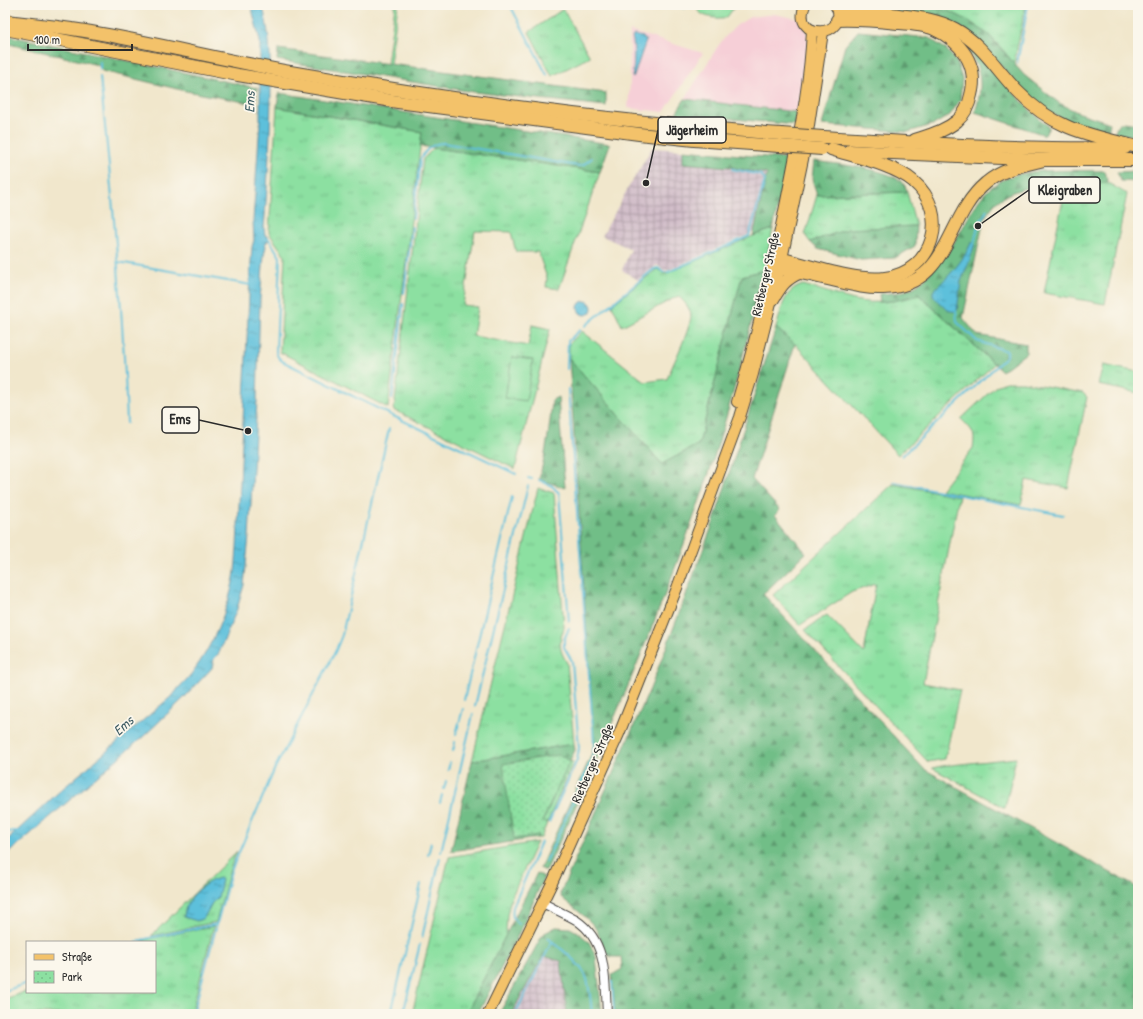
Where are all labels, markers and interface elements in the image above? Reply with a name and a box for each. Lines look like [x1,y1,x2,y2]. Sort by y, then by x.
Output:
scale bar [28,26,132,52]
text: 100 m [34,31,60,48]
water label: Ems [239,90,259,113]
callout: Jägerheim [658,117,726,143]
text: Jägerheim [666,120,718,141]
callout: Kleigraben [1029,177,1100,203]
text: Kleigraben [1038,180,1092,201]
street label: Rietberger Straße [747,230,783,318]
callout: Ems [162,407,199,433]
text: Ems [169,409,191,428]
water label: Ems [109,710,138,739]
street label: Rietberger Straße [566,720,618,806]
legend [26,941,156,993]
text: Straße [62,948,92,965]
text: Park [62,968,82,985]

